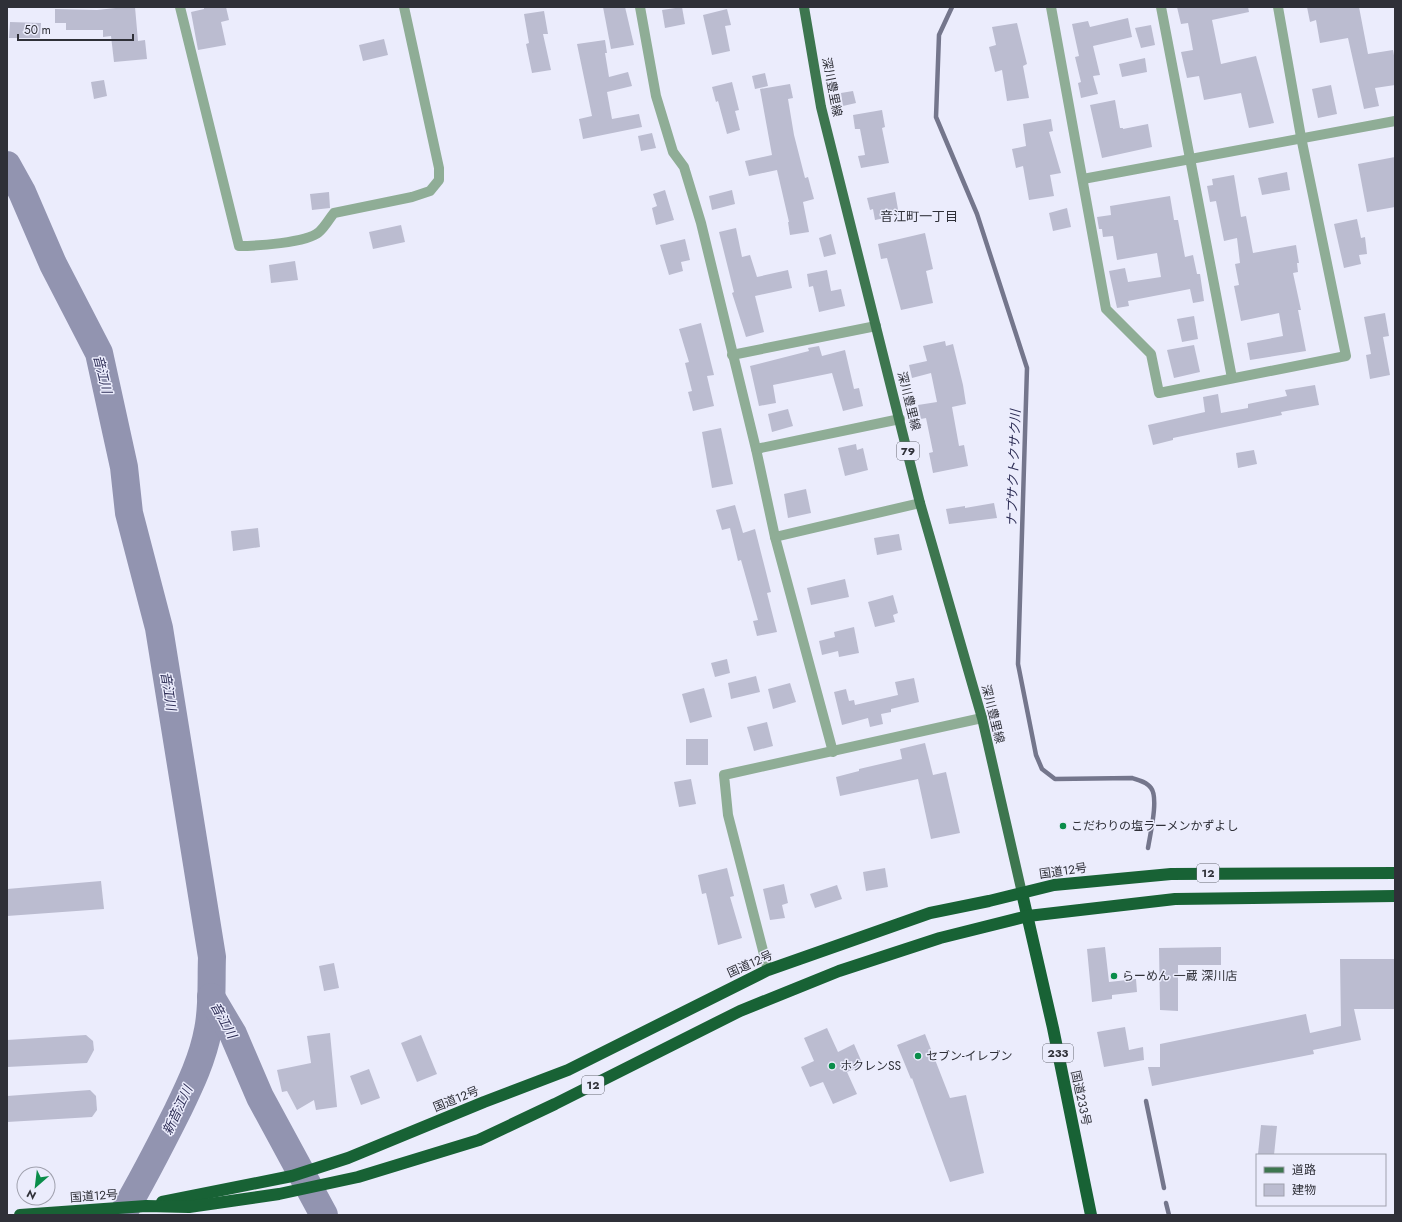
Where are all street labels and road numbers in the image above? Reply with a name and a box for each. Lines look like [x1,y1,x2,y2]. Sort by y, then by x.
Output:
street label: 深川豊里線 [817,56,847,118]
street label: 深川豊里線 [893,370,925,432]
road number: 79 [897,442,919,460]
street label: 深川豊里線 [977,683,1009,745]
street label: 国道12号 [1038,859,1088,883]
road number: 12 [1197,864,1219,882]
street label: 国道12号 [724,946,776,982]
road number: 233 [1043,1044,1073,1062]
street label: 国道233号 [1066,1069,1096,1127]
road number: 12 [582,1076,604,1094]
street label: 国道12号 [430,1082,482,1116]
street label: 国道12号 [69,1185,119,1207]

